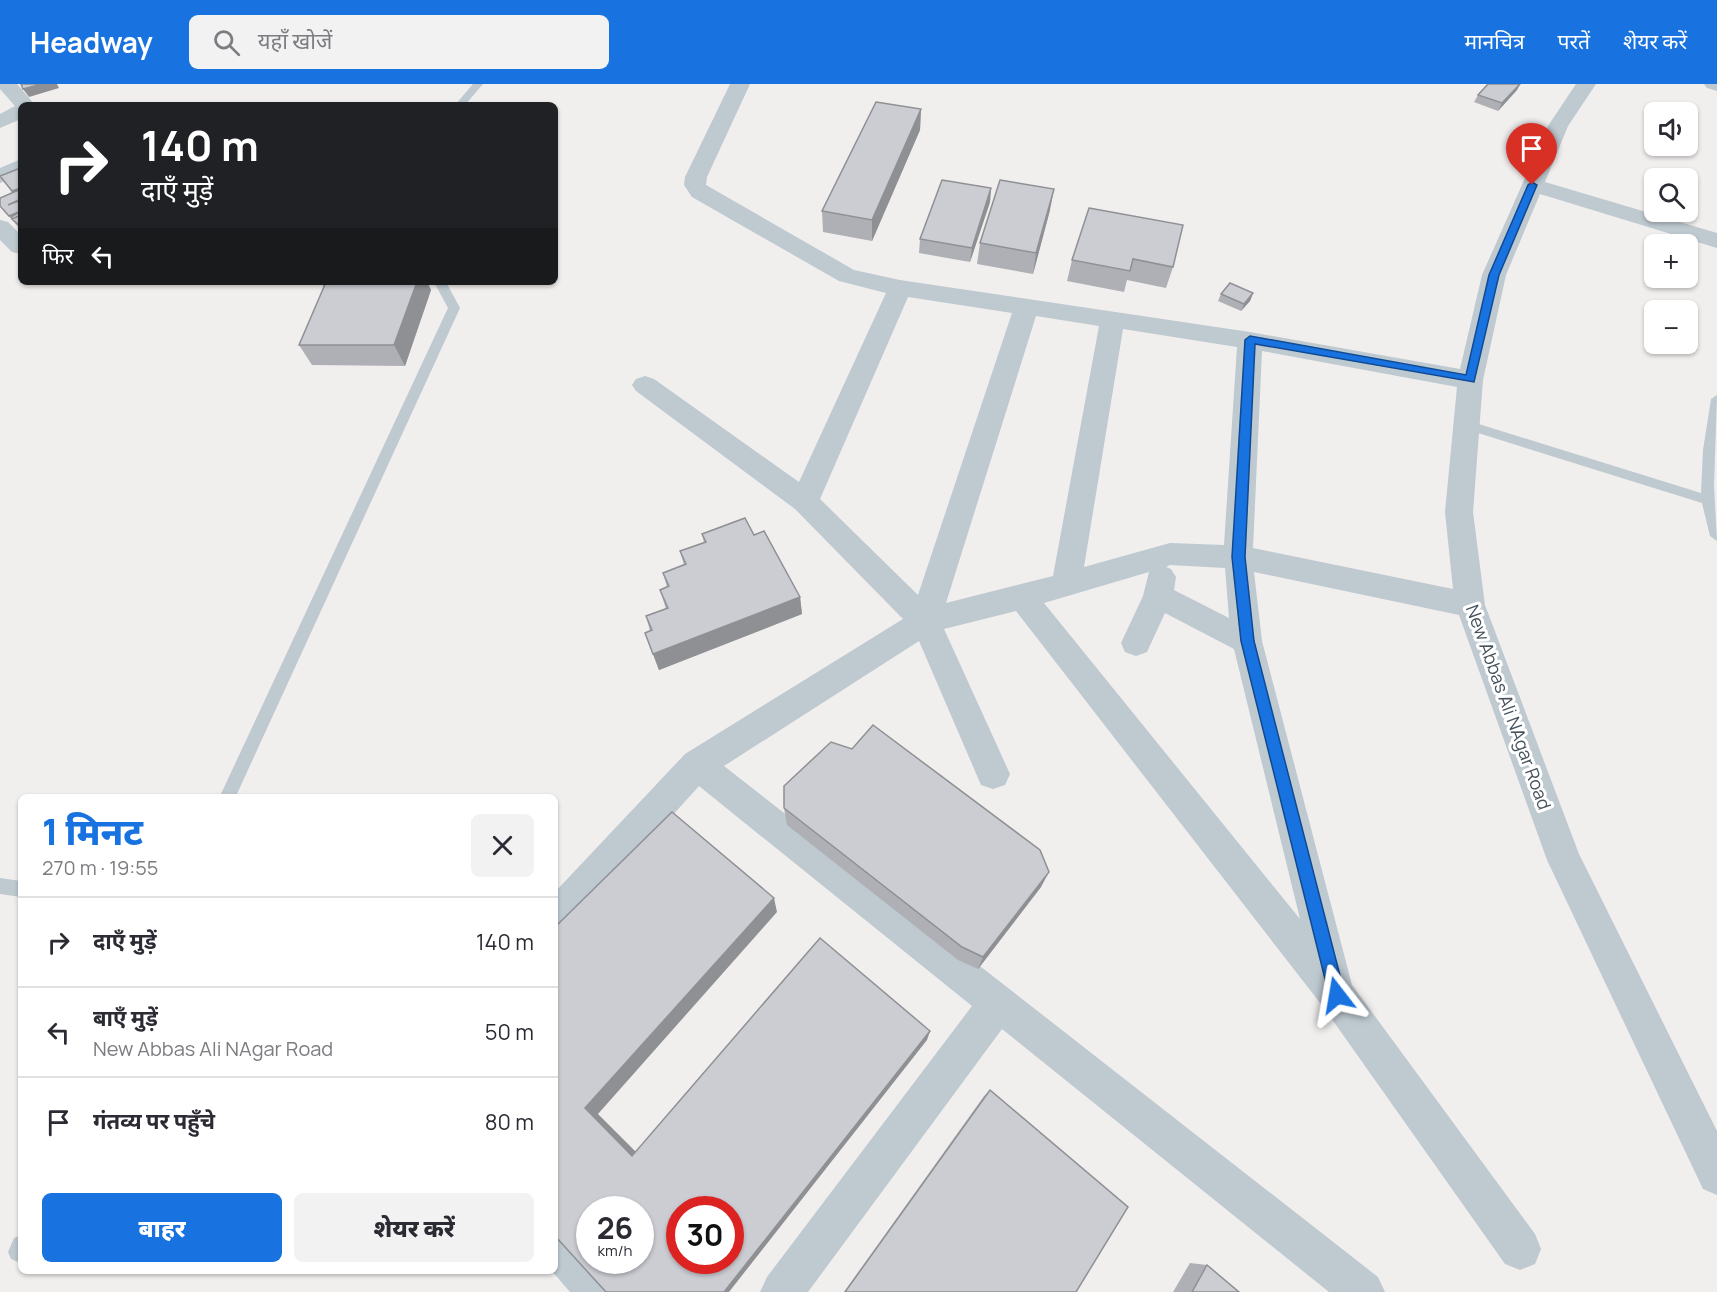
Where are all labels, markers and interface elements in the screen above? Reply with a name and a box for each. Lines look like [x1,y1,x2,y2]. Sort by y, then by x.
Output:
search box [189,15,609,69]
text: Headway [30,23,153,61]
icon: search [210,26,243,59]
text: यहाँ खोजें [258,26,332,56]
text: मानचित्र [1465,27,1525,55]
text: परतें [1558,27,1590,55]
text: शेयर करें [1623,27,1687,55]
map controls [1644,102,1698,354]
button: sound [1644,102,1698,156]
text: 140 m [141,116,259,174]
pin [1506,123,1557,185]
icon: right [42,126,120,204]
icon: arrive [1515,132,1548,165]
button: search [1644,168,1698,222]
text: दाएँ मुड़ें [141,171,213,208]
button: + [1644,234,1698,288]
icon: left [86,240,119,273]
text: फिर [42,241,74,271]
button: − [1644,300,1698,354]
street label: New Abbas Ali NAgar Road [1461,601,1557,813]
text: 1 मिनट [42,807,143,856]
button: close [471,814,534,877]
text: 270 m · 19:55 [42,854,158,881]
icon: right [42,926,75,959]
text: दाएँ मुड़ें [93,926,156,956]
text: 140 m [476,927,534,957]
position arrow [1305,963,1369,1027]
text: बाएँ मुड़ें [93,1003,158,1033]
icon: left [42,1016,75,1049]
text: 50 m [485,1017,534,1047]
text: New Abbas Ali NAgar Road [93,1035,333,1062]
icon: arrive [42,1106,75,1139]
text: गंतव्य पर पहुँचे [93,1106,215,1136]
text: 80 m [485,1107,534,1137]
button: बाहर [42,1193,282,1262]
button: शेयर करें [294,1193,534,1262]
speed limit sign: 30 [666,1196,744,1274]
text: 26 [597,1207,633,1248]
text: km/h [598,1240,632,1261]

